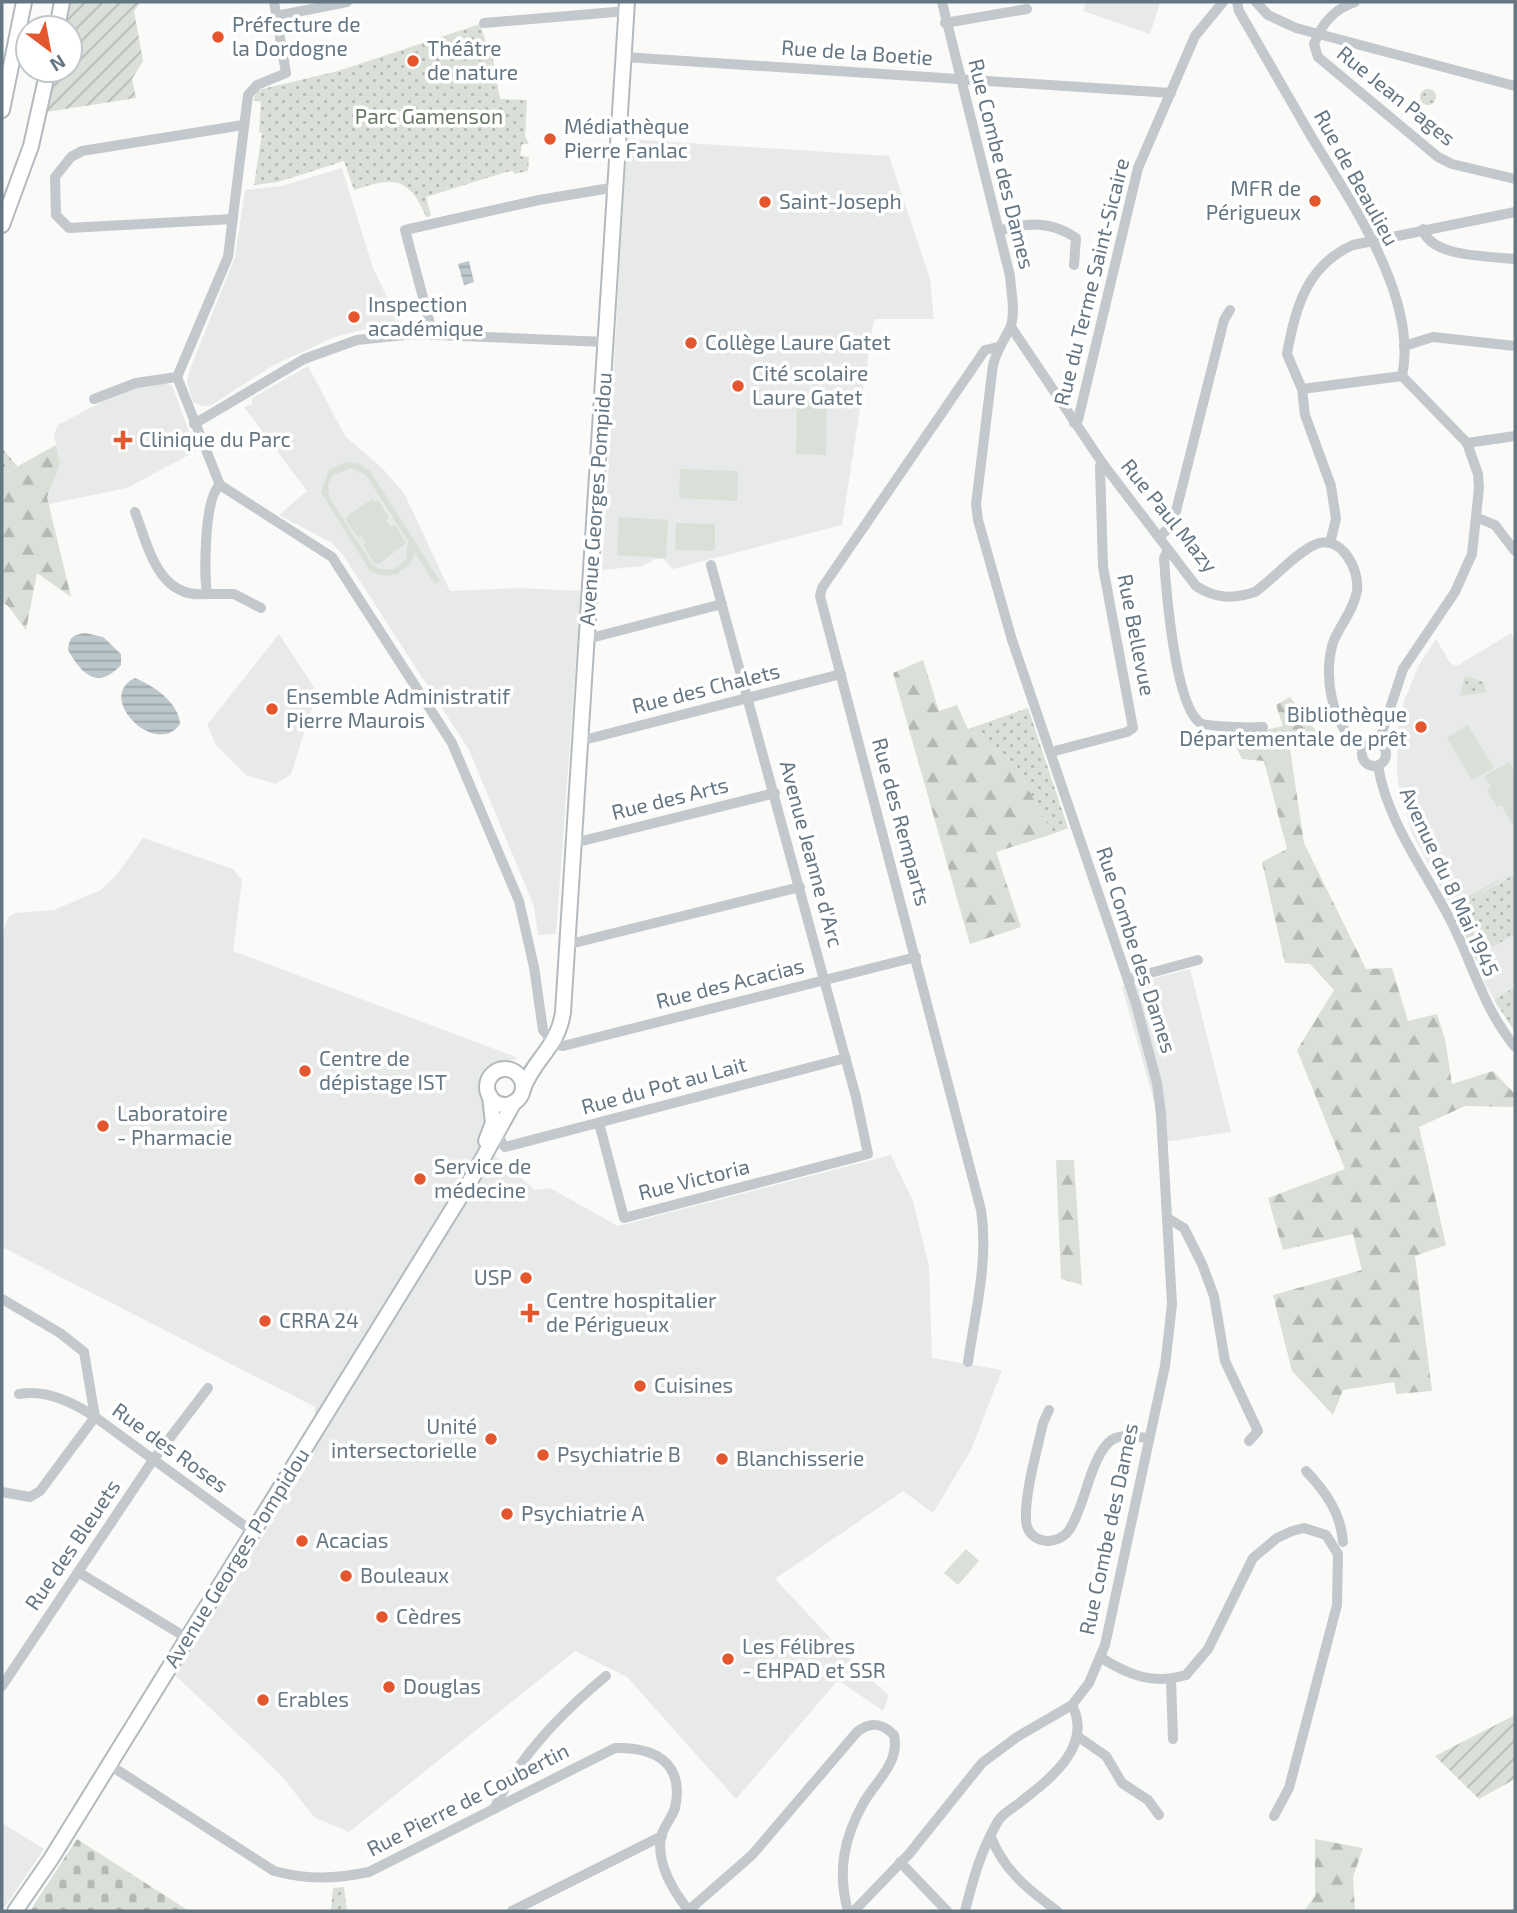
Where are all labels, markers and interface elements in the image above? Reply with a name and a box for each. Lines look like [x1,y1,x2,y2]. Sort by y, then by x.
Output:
place label: Préfecture de la Dordogne [232,11,361,60]
north arrow [14,14,84,84]
marker: Préfecture de la Dordogne [210,29,226,45]
street label: Rue de la Boetie [780,34,934,69]
place label: Théâtre de nature [427,35,518,84]
street label: Rue Jean Pages [1333,40,1461,150]
text: N [46,50,70,77]
marker: Théâtre de nature [405,53,421,69]
street label: Rue Combe des Dames [964,56,1041,271]
park label: Parc Gamenson [355,103,503,128]
street label: Rue de Beaulieu [1310,105,1405,250]
place label: Médiathèque Pierre Fanlac [564,113,689,162]
marker: Médiathèque Pierre Fanlac [542,131,558,147]
street label: Rue du Terme Saint-Sicaire [1048,155,1133,408]
place label: MFR de Périgueux [1206,175,1301,224]
place label: Saint-Joseph [779,188,902,213]
marker: MFR de Périgueux [1307,193,1323,209]
marker: Saint-Joseph [757,194,773,210]
place label: Inspection académique [368,291,483,340]
marker: Inspection académique [346,309,362,325]
place label: Collège Laure Gatet [705,329,891,354]
marker: Collège Laure Gatet [683,335,699,351]
place label: Cité scolaire Laure Gatet [752,360,868,409]
street label: Avenue Georges Pompidou [573,371,616,626]
marker: Cité scolaire Laure Gatet [730,378,746,394]
place label: Clinique du Parc [139,426,291,451]
marker: Clinique du Parc [113,430,133,450]
street label: Rue Paul Mazy [1117,453,1224,577]
street label: Rue Bellevue [1113,572,1162,698]
street label: Rue des Chalets [629,657,782,718]
place label: Ensemble Administratif Pierre Maurois [286,683,511,732]
marker: Ensemble Administratif Pierre Maurois [264,701,280,717]
place label: Bibliothèque Départementale de prêt [1179,701,1407,750]
marker: Bibliothèque Départementale de prêt [1413,719,1429,735]
street label: Rue des Remparts [868,735,937,908]
street label: Avenue Jeanne d'Arc [776,758,849,950]
street label: Rue des Arts [609,771,730,824]
street label: Avenue du 8 Mai 1945 [1396,783,1505,980]
street label: Rue Combe des Dames [1092,843,1183,1056]
street label: Rue des Acacias [653,952,806,1013]
place label: Centre de dépistage IST [319,1045,447,1094]
street label: Rue du Pot au Lait [578,1050,749,1119]
marker: Centre de dépistage IST [297,1063,313,1079]
place label: Laboratoire - Pharmacie [117,1100,232,1149]
marker: Laboratoire - Pharmacie [95,1118,111,1134]
place label: Service de médecine [434,1153,531,1202]
street label: Rue Victoria [635,1153,752,1204]
marker: Service de médecine [412,1171,428,1187]
place label: USP [474,1264,512,1289]
marker: USP [518,1270,534,1286]
place label: Centre hospitalier de Périgueux [546,1287,717,1336]
marker: Centre hospitalier de Périgueux [520,1303,540,1323]
place label: CRRA 24 [279,1307,359,1332]
marker: CRRA 24 [257,1313,273,1329]
place label: Cuisines [654,1372,733,1397]
marker: Cuisines [632,1378,648,1394]
street label: Rue des Roses [108,1396,234,1497]
place label: Unité intersectorielle [331,1413,477,1462]
street label: Rue Combe des Dames [1073,1421,1142,1637]
marker: Unité intersectorielle [483,1431,499,1447]
place label: Psychiatrie B [557,1441,681,1466]
street label: Avenue Georges Pompidou [158,1443,314,1672]
place label: Blanchisserie [736,1445,864,1470]
marker: Psychiatrie B [535,1447,551,1463]
marker: Blanchisserie [714,1451,730,1467]
street label: Rue des Bleuets [19,1474,125,1614]
place label: Psychiatrie A [521,1500,644,1525]
marker: Psychiatrie A [499,1506,515,1522]
place label: Acacias [316,1527,389,1552]
marker: Acacias [294,1533,310,1549]
place label: Bouleaux [360,1562,449,1587]
marker: Bouleaux [338,1568,354,1584]
place label: Cèdres [396,1603,461,1628]
marker: Cèdres [374,1609,390,1625]
place label: Les Félibres - EHPAD et SSR [742,1633,886,1682]
marker: Les Félibres - EHPAD et SSR [720,1651,736,1667]
place label: Douglas [403,1673,481,1698]
marker: Douglas [381,1679,397,1695]
place label: Erables [277,1686,349,1711]
marker: Erables [255,1692,271,1708]
street label: Rue Pierre de Coubertin [362,1737,572,1860]

